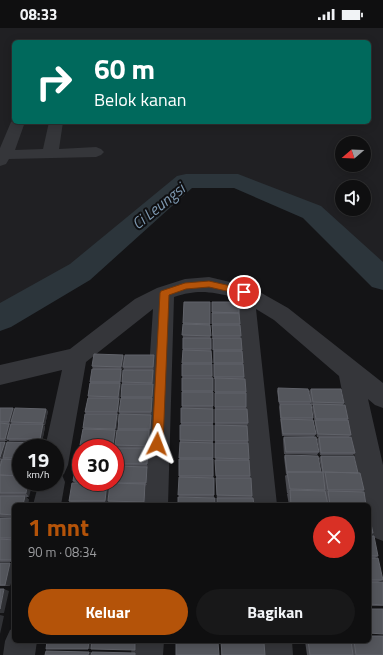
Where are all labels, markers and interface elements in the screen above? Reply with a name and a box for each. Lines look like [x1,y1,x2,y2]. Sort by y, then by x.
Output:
text: 08:33 [20,3,57,26]
text: 60 m [94,47,155,90]
icon: right [28,56,80,108]
text: Belok kanan [94,86,186,113]
north arrow [335,136,371,172]
map controls [335,136,371,216]
water label: Ci Leungsi [126,176,191,235]
button: sound [335,180,371,216]
pin [227,275,261,309]
icon: arrive [233,281,255,303]
position arrow [136,423,178,465]
speed limit sign: 30 [72,439,124,491]
text: 19 [27,444,49,475]
text: km/h [27,467,49,482]
text: 1 mnt [28,509,89,545]
button: close [313,516,355,558]
text: 90 m · 08:34 [28,542,97,562]
button: Keluar [28,589,188,635]
button: Bagikan [196,589,355,635]

